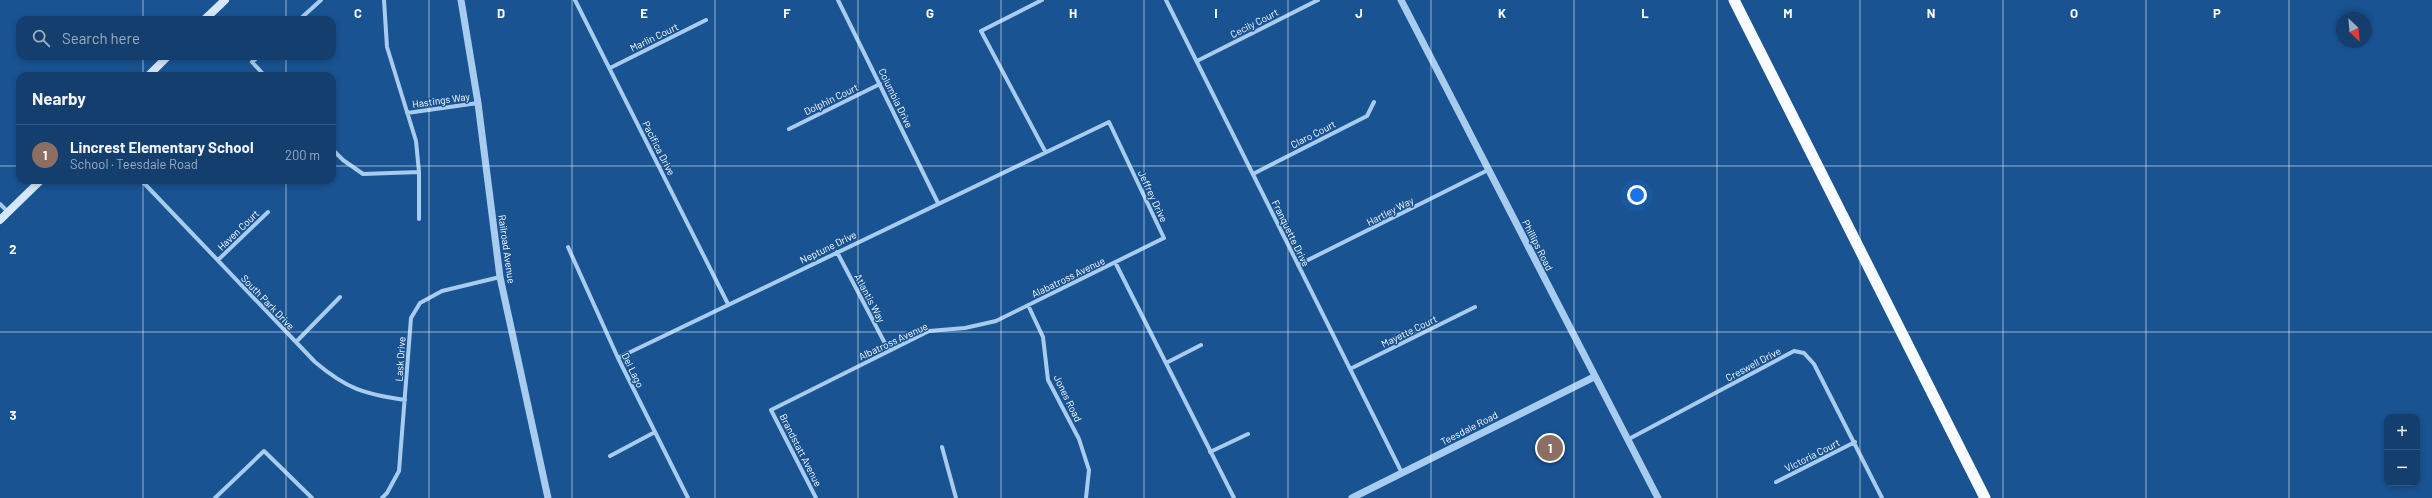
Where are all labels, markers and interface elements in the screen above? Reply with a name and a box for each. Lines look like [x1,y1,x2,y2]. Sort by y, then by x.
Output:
text: C [354,5,362,21]
text: D [497,5,505,21]
text: E [640,5,648,21]
text: F [783,5,791,21]
text: G [926,5,934,21]
text: H [1069,5,1077,21]
text: I [1214,5,1218,21]
text: J [1355,5,1363,21]
text: K [1498,5,1506,21]
text: L [1641,5,1649,21]
text: M [1783,5,1793,21]
text: N [1927,5,1935,21]
text: O [2070,5,2078,21]
text: P [2213,5,2221,21]
street label: Cecily Court [1228,6,1280,40]
north arrow [2336,12,2372,48]
search box [16,16,336,60]
street label: Marlin Court [628,20,681,54]
icon: search [30,27,52,49]
text: Search here [62,29,140,47]
street label: Columbia Drive [876,66,916,130]
street label: Dolphin Court [802,81,860,117]
text: Nearby [32,88,86,108]
street label: Hastings Way [411,90,471,110]
street label: Claro Court [1289,117,1338,150]
street label: Pacifica Drive [640,119,678,177]
text: Lincrest Elementary School [70,138,254,156]
text: 1 [43,147,47,163]
text: 200 m [285,147,320,163]
text: School · Teesdale Road [70,156,198,172]
street label: Jeffrey Drive [1136,168,1170,224]
your location [1627,185,1647,205]
street label: Hartley Way [1364,194,1416,228]
street label: Franquette Drive [1270,198,1312,268]
street label: Haven Court [215,207,262,253]
street label: Railroad Avenue [496,214,518,284]
street label: Phillips Road [1520,218,1556,272]
street label: Neptune Drive [798,228,858,266]
text: 2 [9,241,17,257]
street label: Alabatross Avenue [1029,254,1107,300]
street label: South Park Drive [239,272,297,332]
street label: Atlantis Way [852,272,888,325]
street label: Mayette Court [1379,312,1439,350]
street label: Albatross Avenue [857,320,929,362]
street label: Lask Drive [392,336,408,382]
street label: Creswell Drive [1723,344,1783,384]
street label: Del Lago [619,351,647,389]
street label: Jones Road [1051,373,1085,423]
text: 3 [9,407,17,423]
street label: Teesdale Road [1438,408,1500,448]
street label: Brandstatt Avenue [777,411,825,489]
map controls [2384,414,2420,486]
button: + [2384,414,2420,450]
pin: 1 [1537,433,1563,463]
street label: Victoria Court [1782,436,1842,474]
button: − [2384,450,2420,486]

